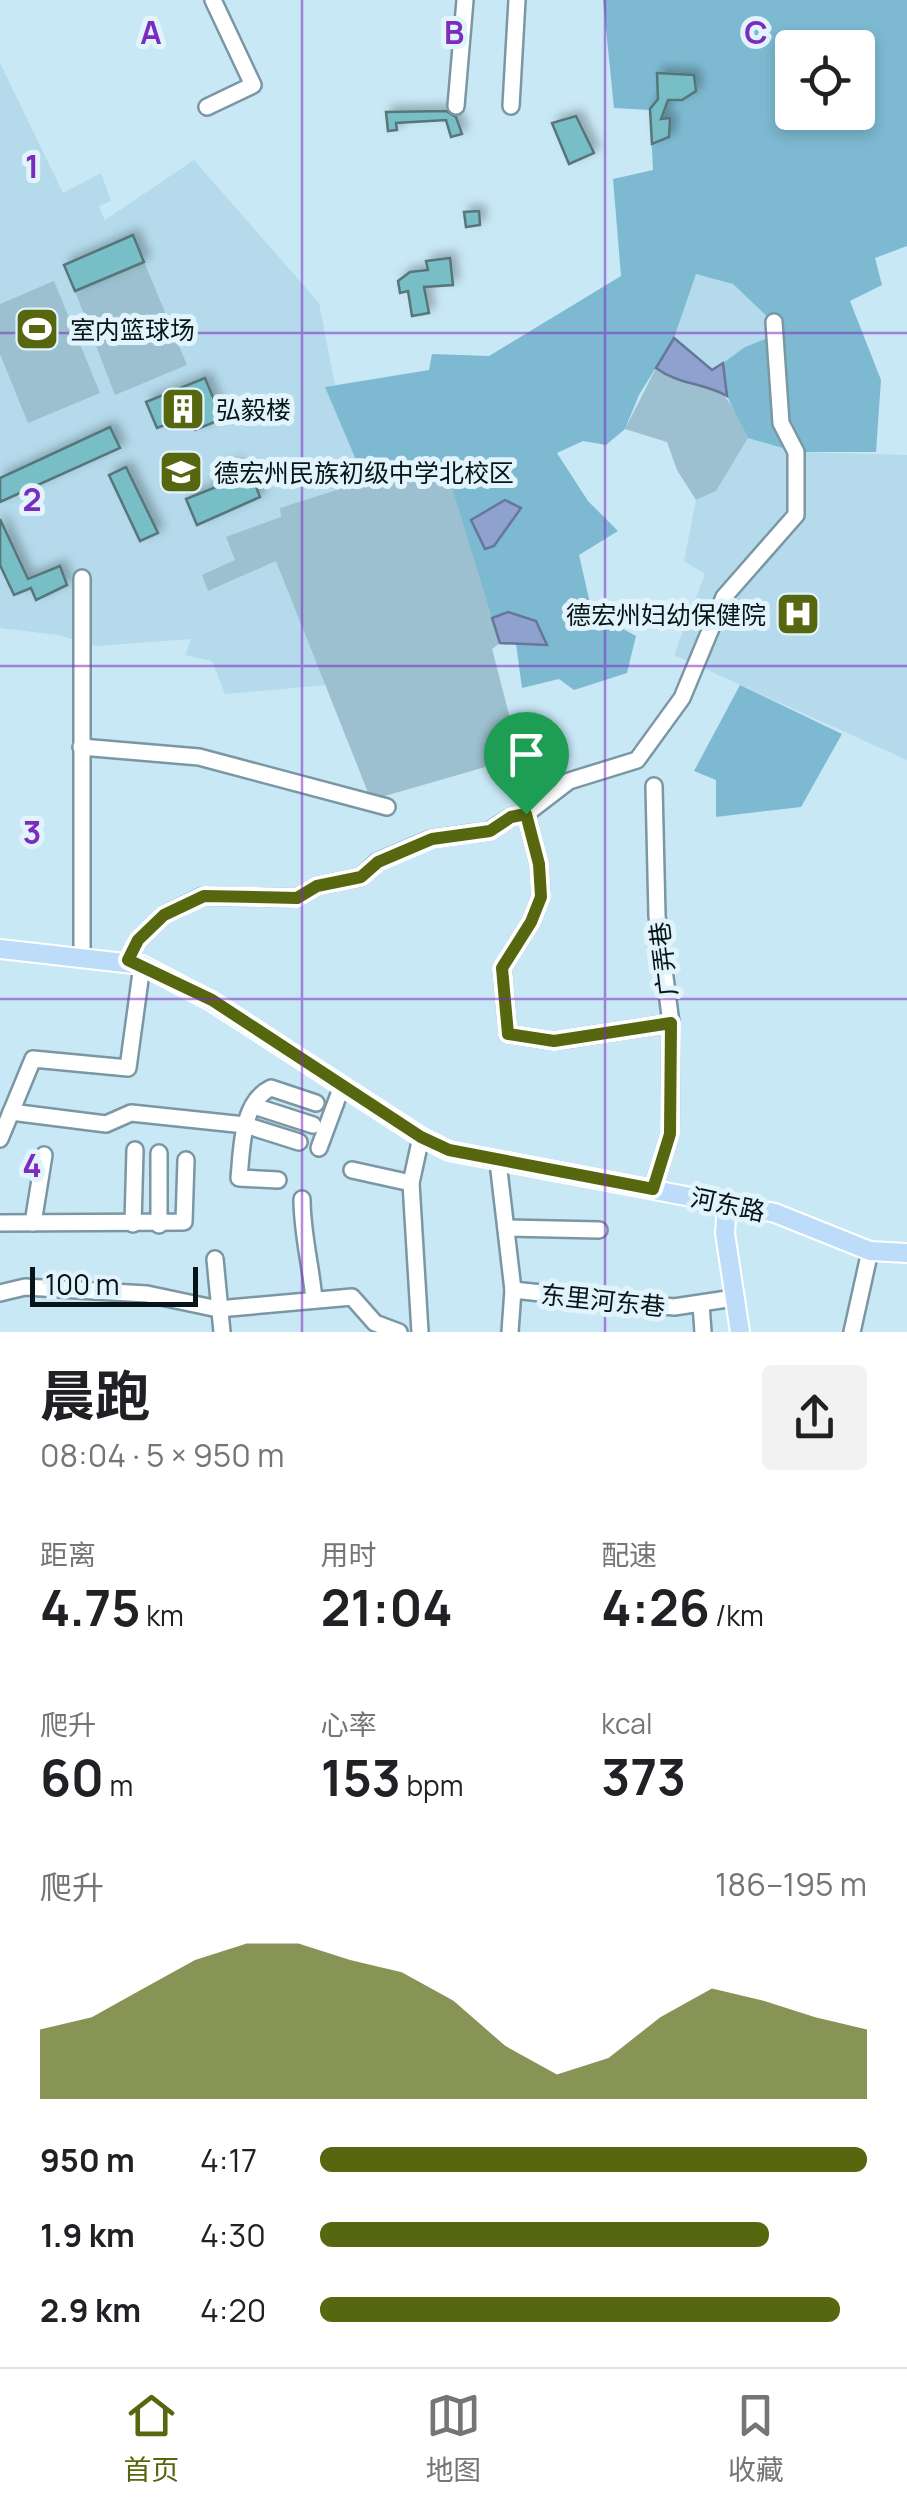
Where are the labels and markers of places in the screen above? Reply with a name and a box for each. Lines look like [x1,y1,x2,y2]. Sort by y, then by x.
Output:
sports icon: 室内篮球场 [14,306,60,352]
place label: 室内篮球场 [70,312,195,347]
building icon: 弘毅楼 [160,386,206,432]
place label: 弘毅楼 [216,392,291,427]
school or university icon: 德宏州民族初级中学北校区 [158,449,204,495]
place label: 德宏州民族初级中学北校区 [214,455,514,490]
hospital icon: 德宏州妇幼保健院 [775,591,821,637]
place label: 德宏州妇幼保健院 [566,597,766,632]
pin [484,712,569,815]

